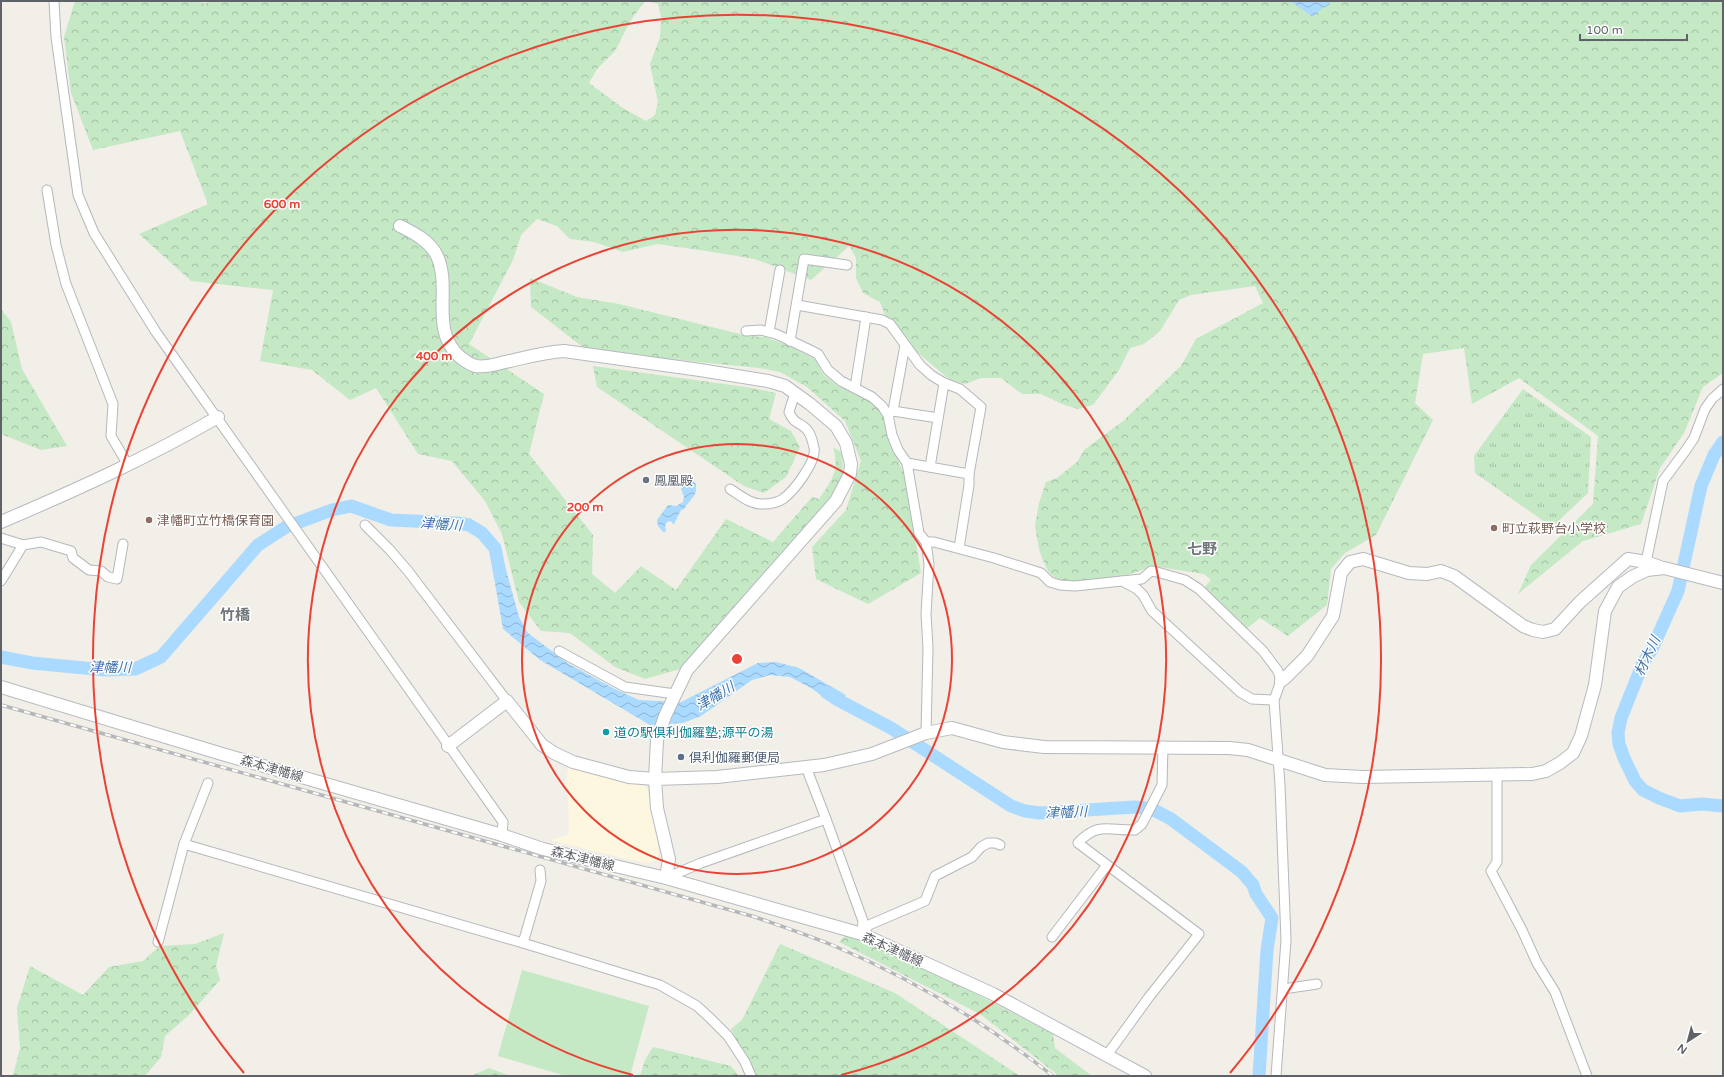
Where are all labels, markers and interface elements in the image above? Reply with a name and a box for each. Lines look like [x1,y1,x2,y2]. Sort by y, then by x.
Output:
scale bar [1580,16,1687,42]
text: 100 m [1586,23,1623,37]
text: 600 m [264,197,300,211]
text: 400 m [416,349,452,363]
place label: 鳳凰殿 [654,473,693,489]
marker: 鳳凰殿 [641,475,651,485]
text: 200 m [567,500,603,514]
place label: 津幡町立竹橋保育園 [157,513,274,529]
marker: 津幡町立竹橋保育園 [144,515,154,525]
water label: 津幡川 [419,515,465,535]
place label: 町立萩野台小学校 [1502,521,1606,537]
marker: 町立萩野台小学校 [1489,523,1499,533]
district label: 七野 [1187,540,1217,558]
district label: 竹橋 [220,606,251,624]
water label: 材木川 [1631,632,1665,679]
centre of rings [730,652,744,666]
water label: 津幡川 [89,659,133,676]
water label: 津幡川 [693,677,739,715]
place label: 道の駅倶利伽羅塾;源平の湯 [614,725,773,741]
marker: 道の駅倶利伽羅塾;源平の湯 [601,727,611,737]
place label: 倶利伽羅郵便局 [689,750,780,766]
street label: 森本津幡線 [238,752,305,786]
marker: 倶利伽羅郵便局 [676,752,686,762]
water label: 津幡川 [1045,803,1089,822]
street label: 森本津幡線 [549,843,616,875]
street label: 森本津幡線 [860,929,926,970]
north arrow [1668,1021,1708,1061]
text: N [1675,1041,1690,1057]

